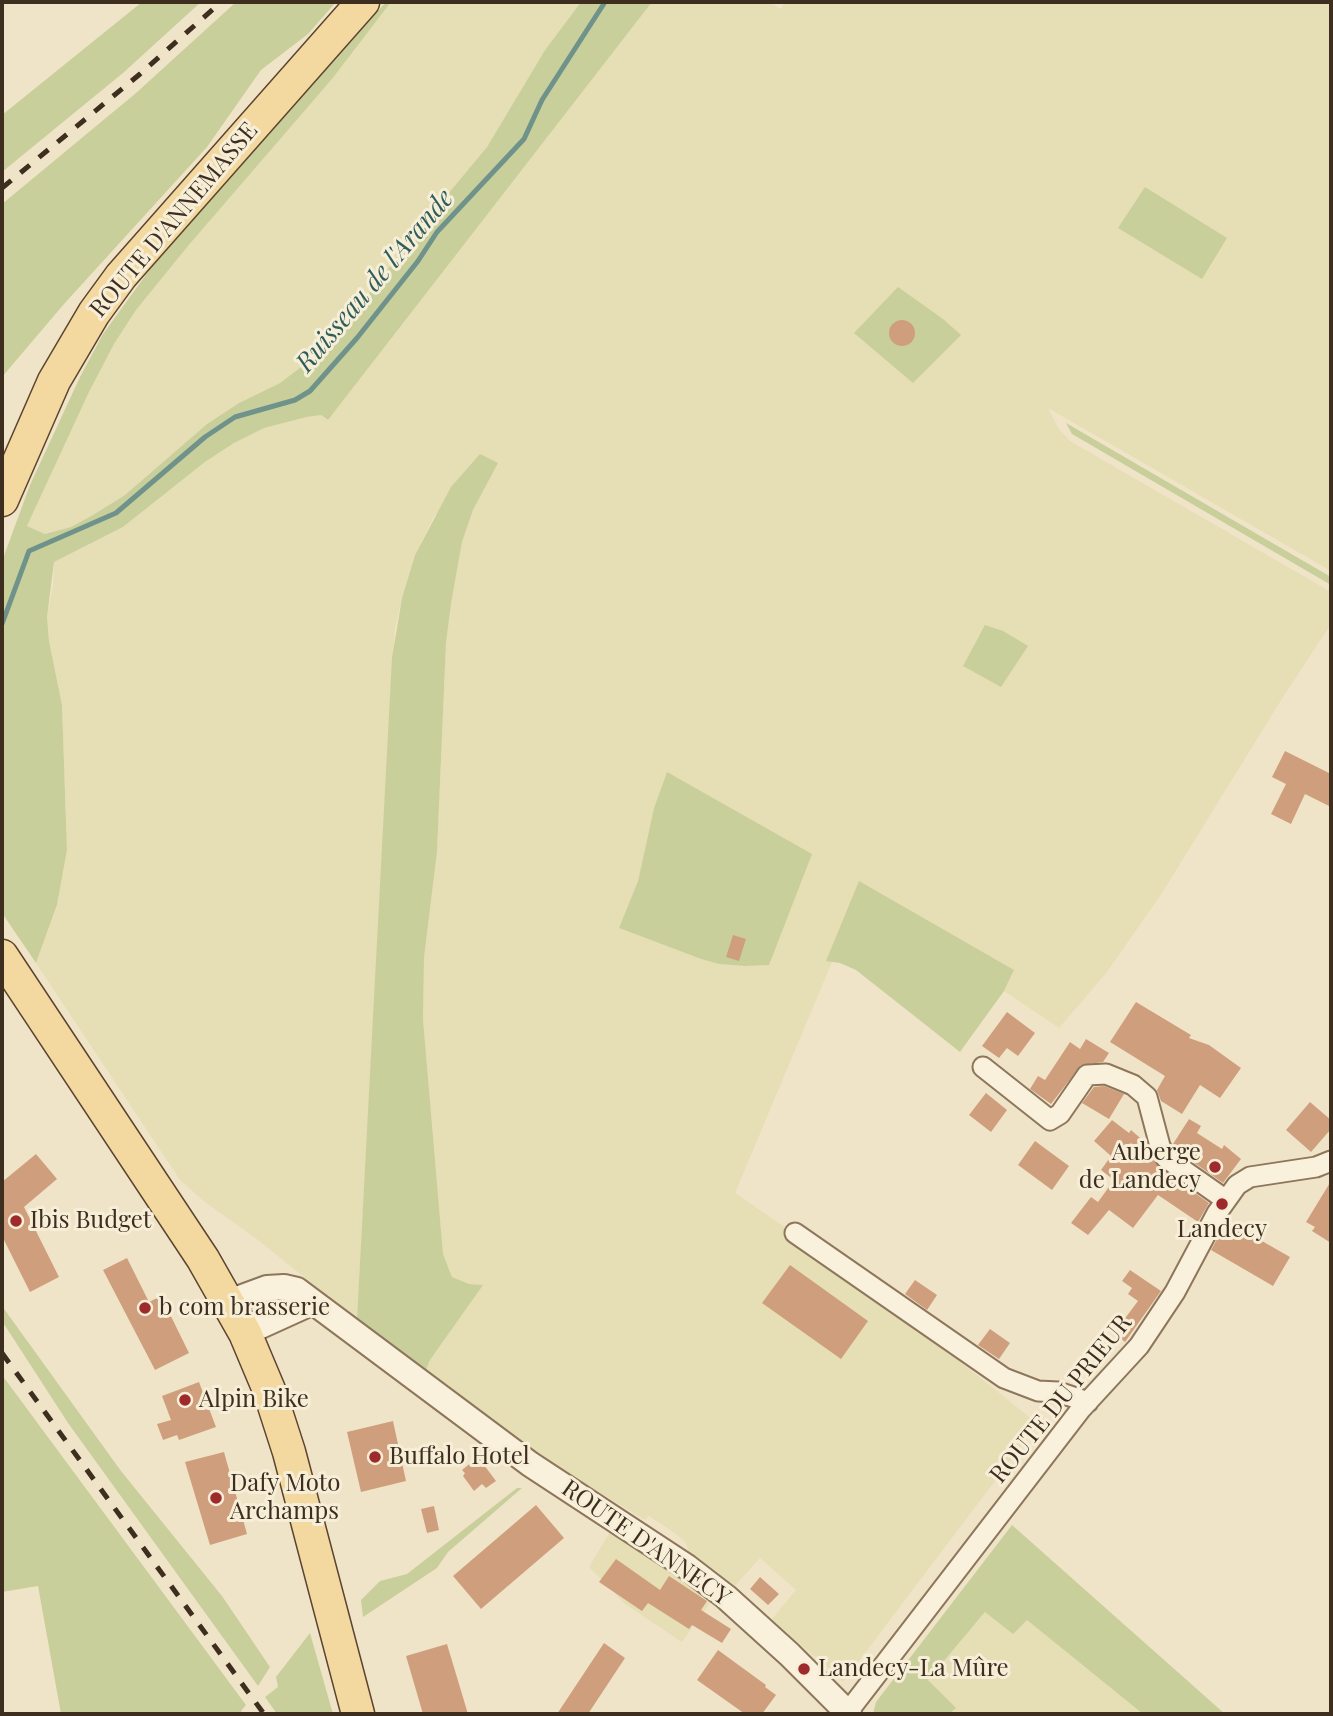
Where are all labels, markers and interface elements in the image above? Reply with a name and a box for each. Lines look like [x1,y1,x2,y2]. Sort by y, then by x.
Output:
street label: ROUTE D'ANNEMASSE [84,117,264,323]
water label: Ruisseau de l'Arande [290,183,460,379]
place label: Auberge de Landecy [1079,1139,1201,1195]
marker: Auberge de Landecy [1207,1159,1223,1175]
marker: Landecy [1214,1196,1230,1212]
place label: Ibis Budget [30,1207,151,1235]
marker: Ibis Budget [8,1213,24,1229]
place label: Landecy [1177,1216,1267,1244]
place label: b com brasserie [159,1294,330,1322]
marker: b com brasserie [137,1300,153,1316]
street label: ROUTE DU PRIEUR [984,1309,1138,1489]
place label: Alpin Bike [199,1386,309,1414]
marker: Alpin Bike [177,1392,193,1408]
place label: Buffalo Hotel [389,1443,530,1471]
marker: Buffalo Hotel [367,1449,383,1465]
place label: Dafy Moto Archamps [230,1470,340,1526]
street label: ROUTE D'ANNECY [556,1474,736,1612]
marker: Dafy Moto Archamps [208,1490,224,1506]
place label: Landecy-La Mûre [818,1655,1009,1683]
marker: Landecy-La Mûre [796,1661,812,1677]

